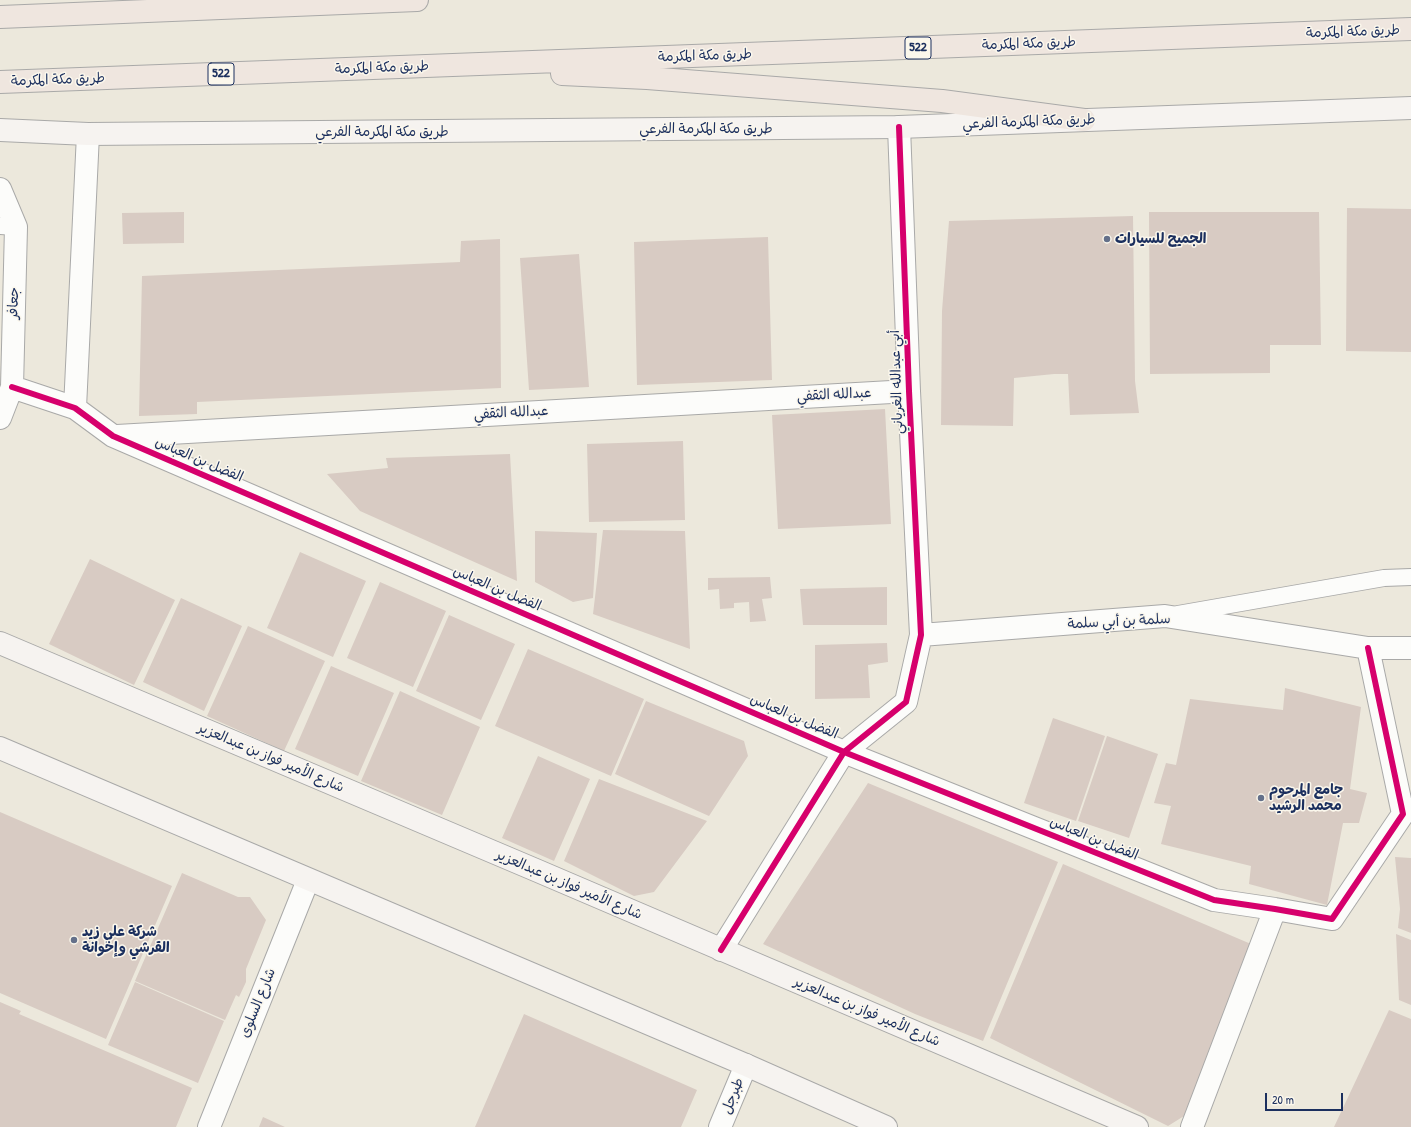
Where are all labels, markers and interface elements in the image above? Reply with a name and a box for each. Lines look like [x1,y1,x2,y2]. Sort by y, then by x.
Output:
street label: طريق مكة المكرمة [1306,22,1400,42]
street label: طريق مكة المكرمة [982,34,1076,54]
road number: 522 [905,37,931,59]
street label: طريق مكة المكرمة [658,46,752,66]
street label: طريق مكة المكرمة [335,58,429,78]
road number: 522 [208,63,234,85]
street label: طريق مكة المكرمة [11,70,105,90]
street label: طريق مكة المكرمة الفرعي [962,111,1096,133]
street label: طريق مكة المكرمة الفرعي [639,121,773,137]
street label: طريق مكة المكرمة الفرعي [315,124,449,140]
place label: الجميح للسيارات [1115,231,1206,247]
marker: الجميح للسيارات [1102,234,1112,244]
street label: جعافر [5,287,23,319]
street label: أبي عبدالله الغرياني [887,330,907,434]
street label: عبدالله الثقفي [796,385,872,405]
street label: عبدالله الثقفي [473,403,549,423]
street label: الفضل بن العباس [152,434,246,486]
street label: الفضل بن العباس [450,563,544,615]
street label: سلمة بن أبي سلمة [1067,611,1171,633]
street label: الفضل بن العباس [747,691,841,743]
street label: شارع الأمير فواز بن عبدالعزير [195,720,347,796]
place label: جامع المرحوم محمد الرشيد [1269,782,1343,814]
marker: جامع المرحوم محمد الرشيد [1256,793,1266,803]
street label: الفضل بن العباس [1047,814,1141,864]
street label: شارع الأمير فواز بن عبدالعزير [493,847,645,923]
place label: شركة علي زيد القرشي وإخوانة [82,924,170,956]
marker: شركة علي زيد القرشي وإخوانة [69,935,79,945]
street label: شارع السلوى [236,966,280,1040]
street label: شارع الأمير فواز بن عبدالعزير [791,974,943,1050]
street label: طبرجل [718,1075,748,1117]
scale bar [1267,1085,1345,1111]
text: 20 m [1272,1091,1294,1108]

